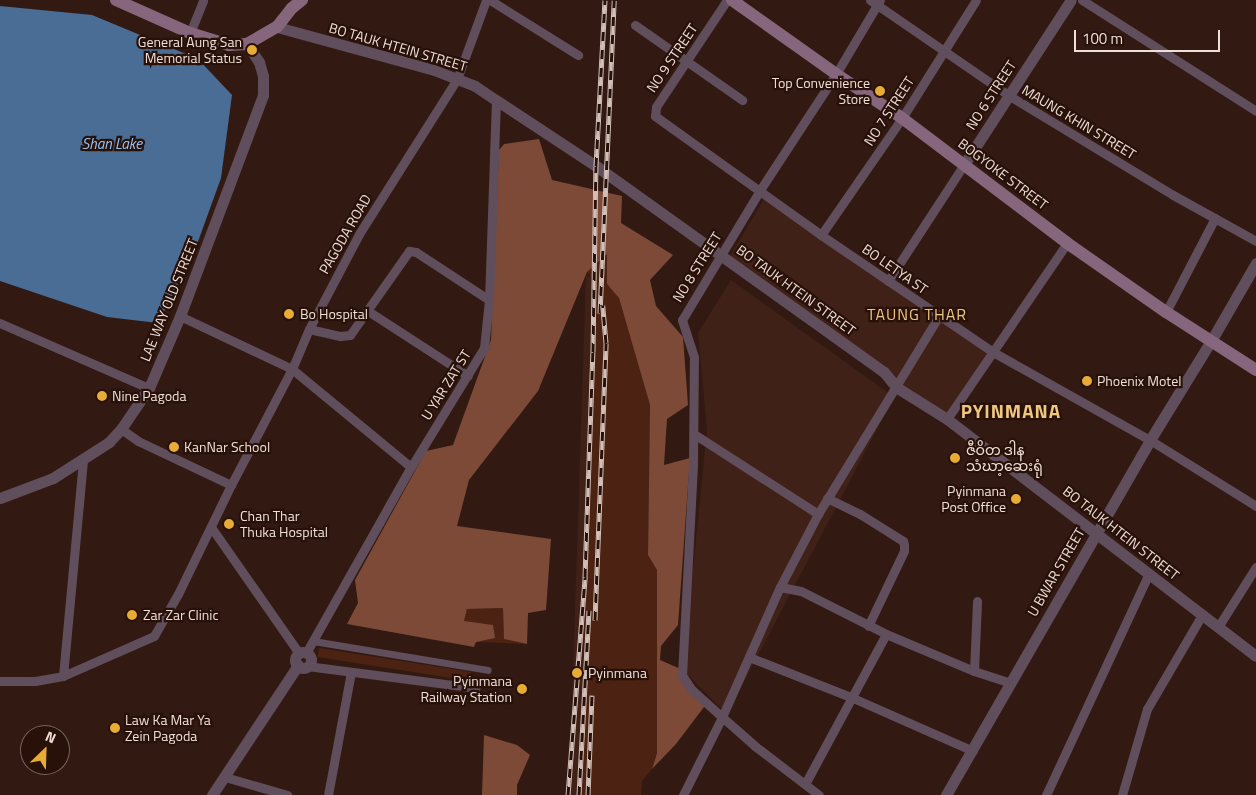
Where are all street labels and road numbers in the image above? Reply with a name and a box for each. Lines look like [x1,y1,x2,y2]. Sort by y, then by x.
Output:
street label: BO TAUK HTEIN STREET [327,19,469,75]
street label: NO 9 STREET [643,21,701,95]
street label: NO 6 STREET [962,57,1020,133]
street label: NO 7 STREET [860,73,918,149]
street label: MAUNG KHIN STREET [1019,81,1139,163]
street label: BOGYOKE STREET [955,135,1051,213]
street label: PAGODA ROAD [315,191,375,277]
street label: NO 8 STREET [669,229,725,305]
street label: LAE WAY OLD STREET [137,236,201,364]
street label: BO LETYA ST [859,240,931,298]
street label: BO TAUK HTEIN STREET [733,241,859,339]
street label: U YAR ZAT ST [418,347,474,423]
street label: BO TAUK HTEIN STREET [1060,482,1182,584]
street label: U BWAR STREET [1024,525,1088,619]

